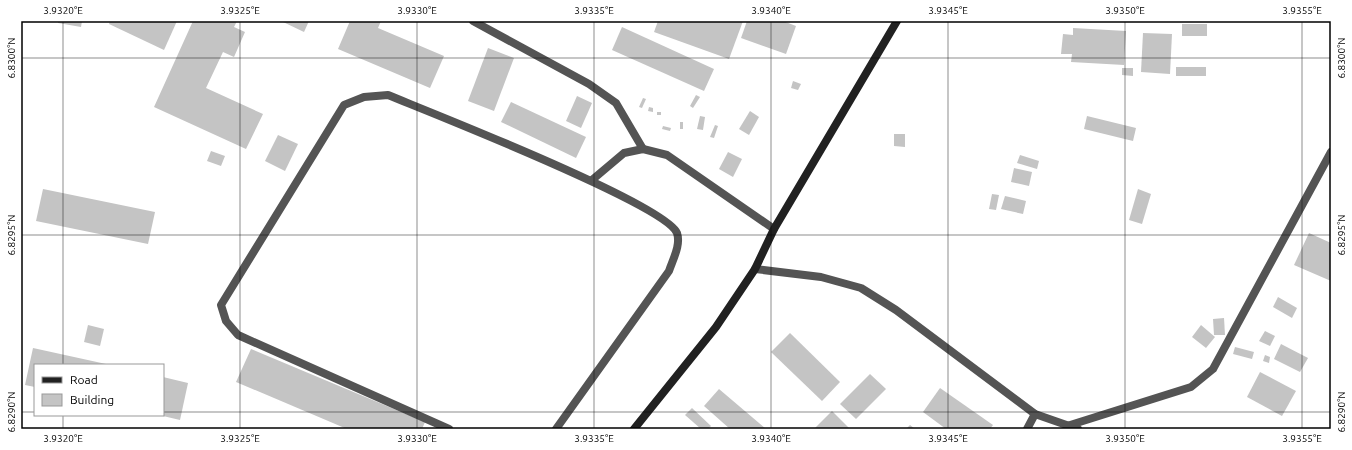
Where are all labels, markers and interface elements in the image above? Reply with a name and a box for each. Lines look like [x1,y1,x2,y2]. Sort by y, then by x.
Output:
text: 3.9320°E [43,5,83,16]
text: 3.9325°E [220,5,260,16]
text: 3.9330°E [397,5,437,16]
text: 3.9335°E [574,5,614,16]
text: 3.9340°E [751,5,791,16]
text: 3.9345°E [928,5,968,16]
text: 3.9350°E [1105,5,1145,16]
text: 3.9355°E [1282,5,1322,16]
text: 6.8300°N [6,37,17,79]
text: 6.8300°N [1336,37,1347,79]
text: 6.8295°N [6,214,17,256]
text: 6.8295°N [1336,214,1347,256]
legend [34,364,164,416]
text: Road [70,373,98,386]
text: 6.8290°N [6,391,17,433]
text: 6.8290°N [1336,391,1347,433]
text: Building [70,393,114,406]
text: 3.9320°E [43,433,83,444]
text: 3.9325°E [220,433,260,444]
text: 3.9330°E [397,433,437,444]
text: 3.9335°E [574,433,614,444]
text: 3.9340°E [751,433,791,444]
text: 3.9345°E [928,433,968,444]
text: 3.9350°E [1105,433,1145,444]
text: 3.9355°E [1282,433,1322,444]

